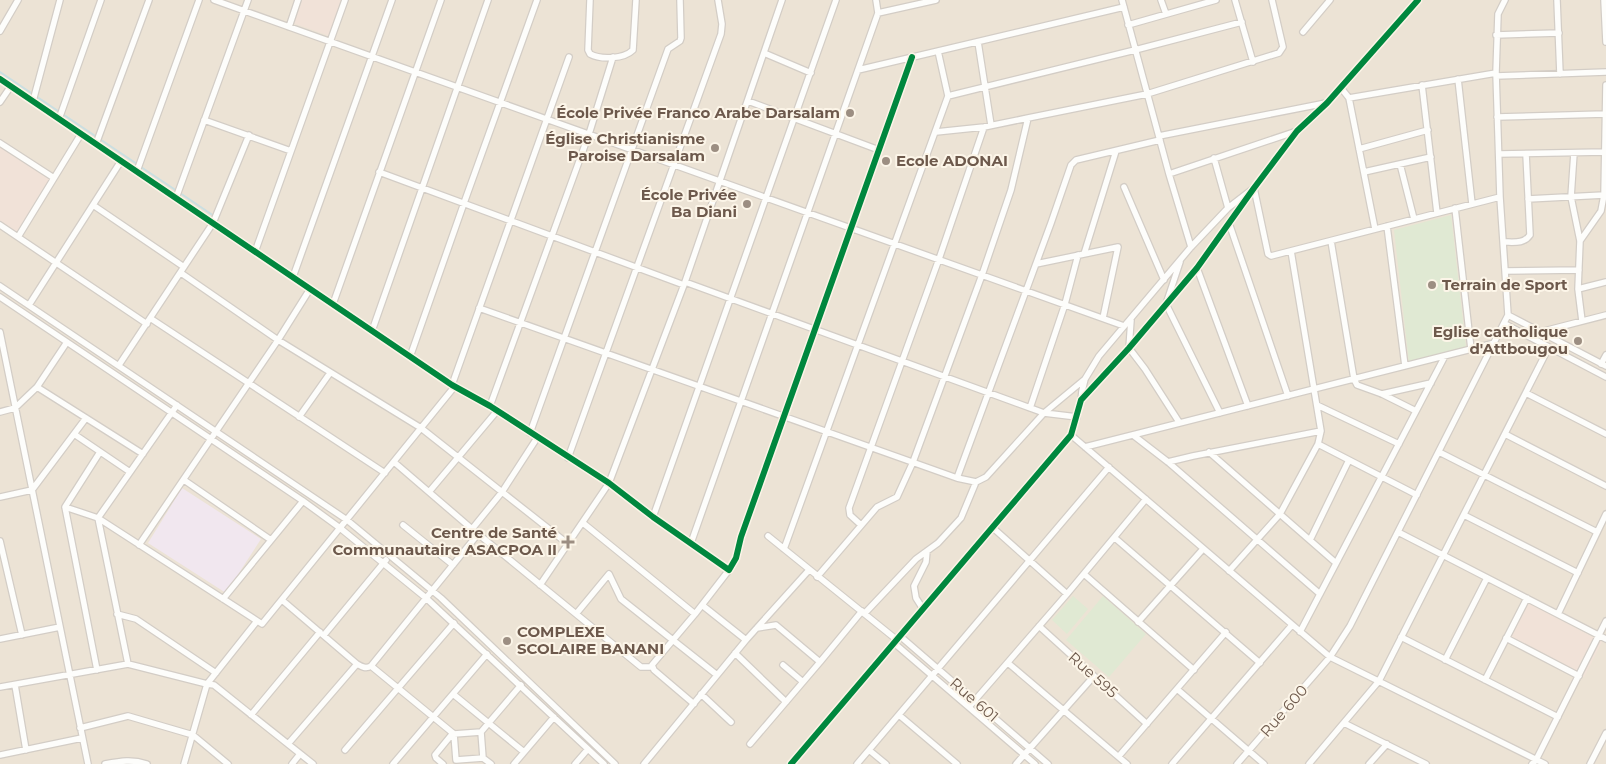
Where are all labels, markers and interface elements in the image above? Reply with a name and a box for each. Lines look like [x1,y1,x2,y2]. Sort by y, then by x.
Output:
place label: École Privée Franco Arabe Darsalam [556,103,840,122]
marker: École Privée Franco Arabe Darsalam [844,107,856,119]
place label: Église Christianisme Paroise Darsalam [545,129,705,165]
marker: Église Christianisme Paroise Darsalam [709,142,721,154]
place label: Ecole ADONAI [896,151,1008,170]
marker: Ecole ADONAI [880,155,892,167]
place label: École Privée Ba Diani [641,185,737,221]
marker: École Privée Ba Diani [741,198,753,210]
place label: Terrain de Sport [1442,275,1568,294]
marker: Terrain de Sport [1426,279,1438,291]
place label: Eglise catholique d'Attbougou [1433,322,1568,358]
marker: Eglise catholique d'Attbougou [1572,335,1584,347]
place label: Centre de Santé Communautaire ASACPOA II [332,523,557,559]
marker: Centre de Santé Communautaire ASACPOA II [561,535,575,549]
place label: COMPLEXE SCOLAIRE BANANI [517,622,664,658]
marker: COMPLEXE SCOLAIRE BANANI [501,635,513,647]
street label: Rue 595 [1065,647,1122,702]
street label: Rue 601 [946,673,1003,726]
street label: Rue 600 [1256,681,1311,741]

